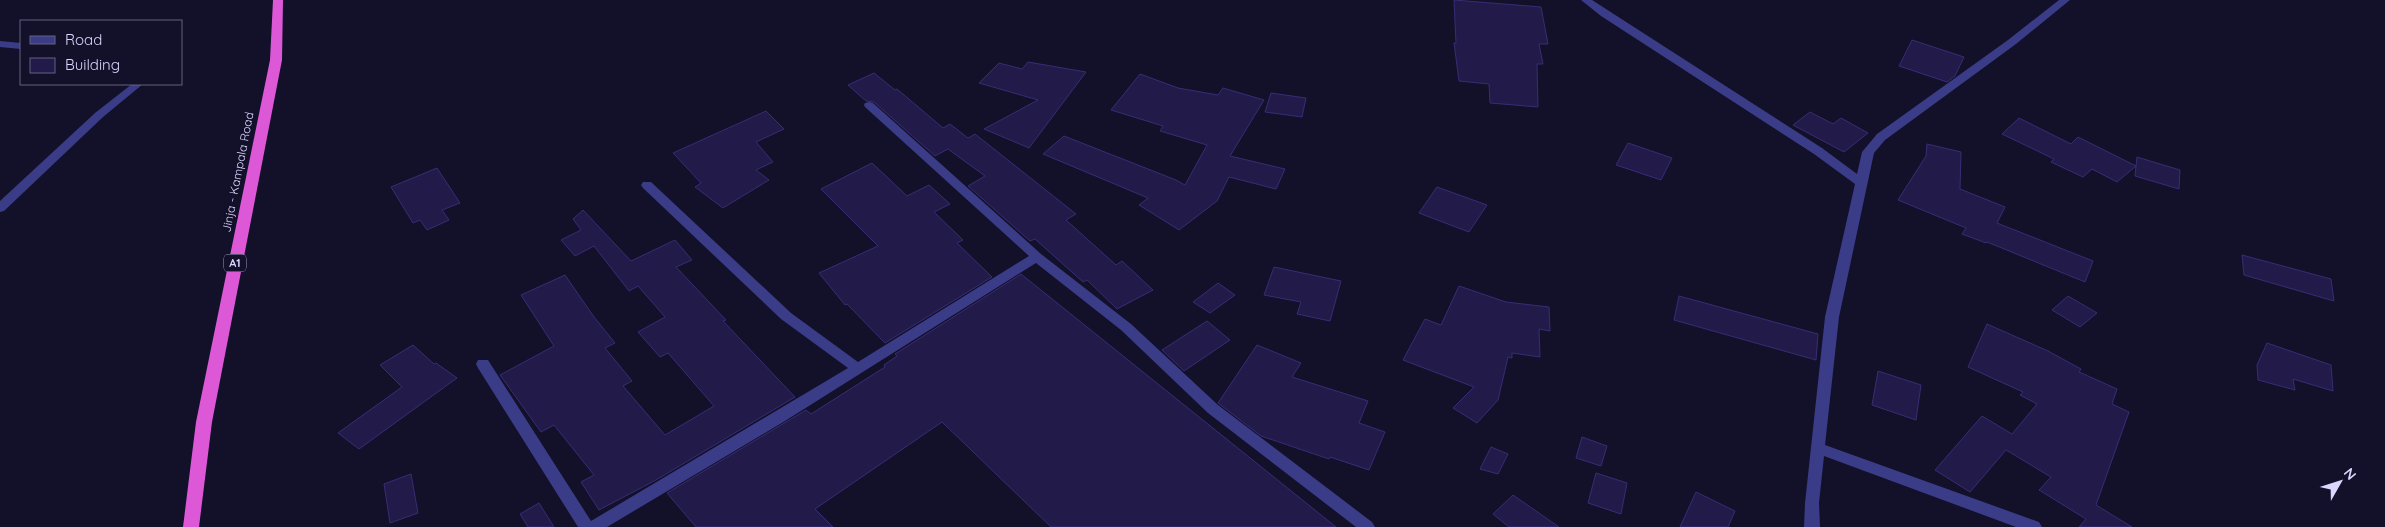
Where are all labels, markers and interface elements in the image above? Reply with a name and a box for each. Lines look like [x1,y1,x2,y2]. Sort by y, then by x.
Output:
legend [20,20,182,85]
text: Road [65,30,102,49]
text: Building [65,55,120,74]
street label: Jinja - Kampala Road [219,111,257,233]
road number: A1 [224,254,246,272]
north arrow [2315,457,2365,507]
text: N [2340,464,2360,483]

